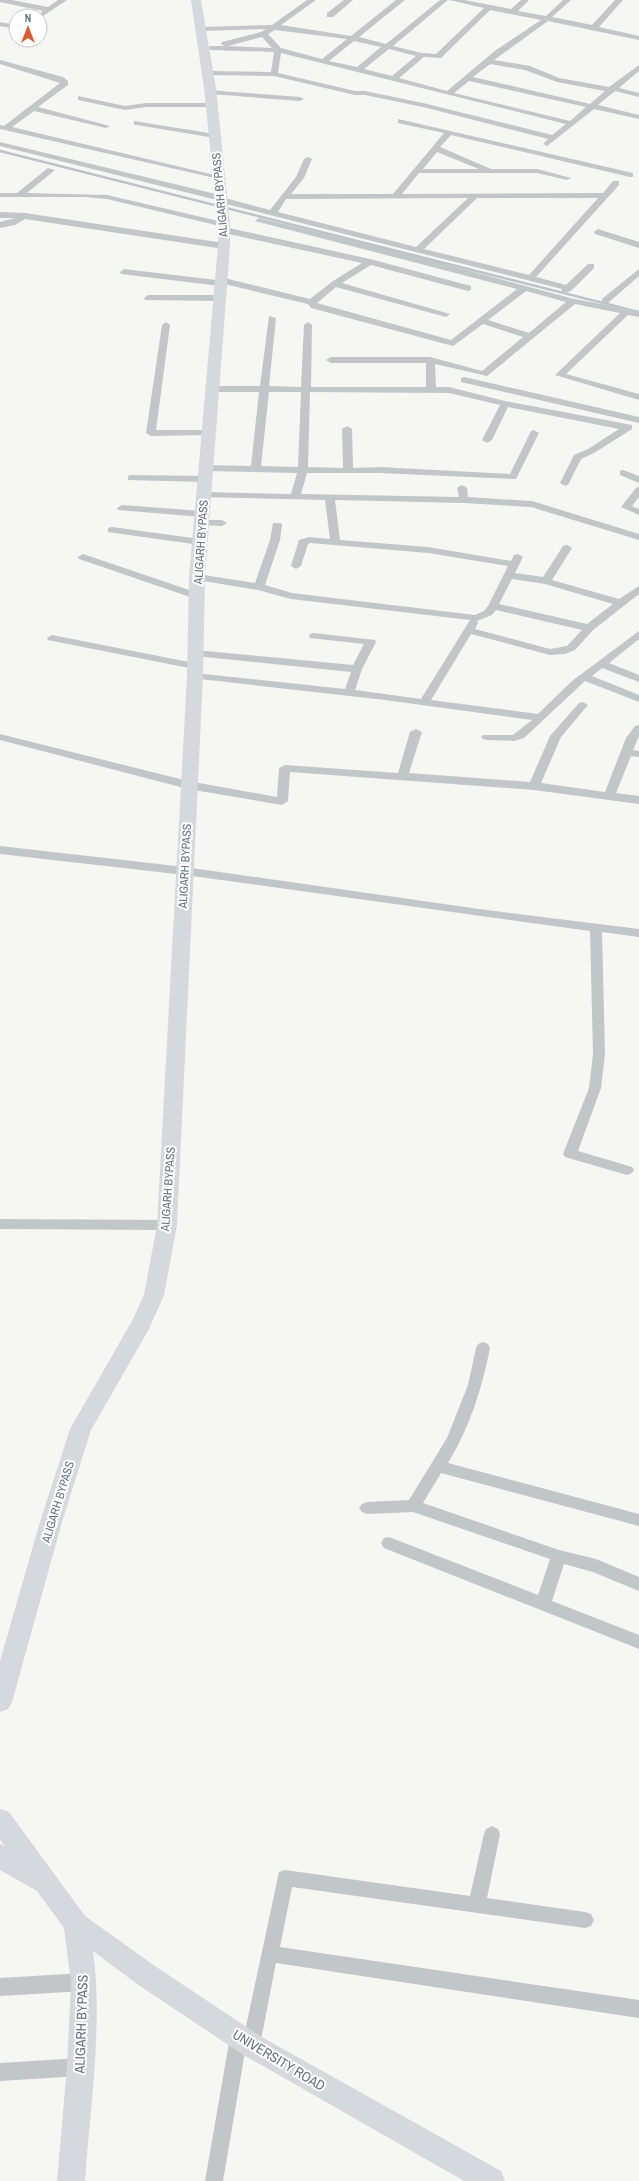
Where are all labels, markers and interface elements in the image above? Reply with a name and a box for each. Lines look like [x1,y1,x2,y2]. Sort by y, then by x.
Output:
north arrow [8,8,48,48]
text: N [25,11,31,25]
street label: ALIGARH BYPASS [208,152,232,239]
street label: ALIGARH BYPASS [190,499,212,586]
street label: ALIGARH BYPASS [175,823,195,910]
street label: ALIGARH BYPASS [157,1146,179,1233]
street label: ALIGARH BYPASS [38,1459,78,1546]
street label: ALIGARH BYPASS [70,1974,92,2075]
street label: UNIVERSITY ROAD [229,2025,329,2095]

